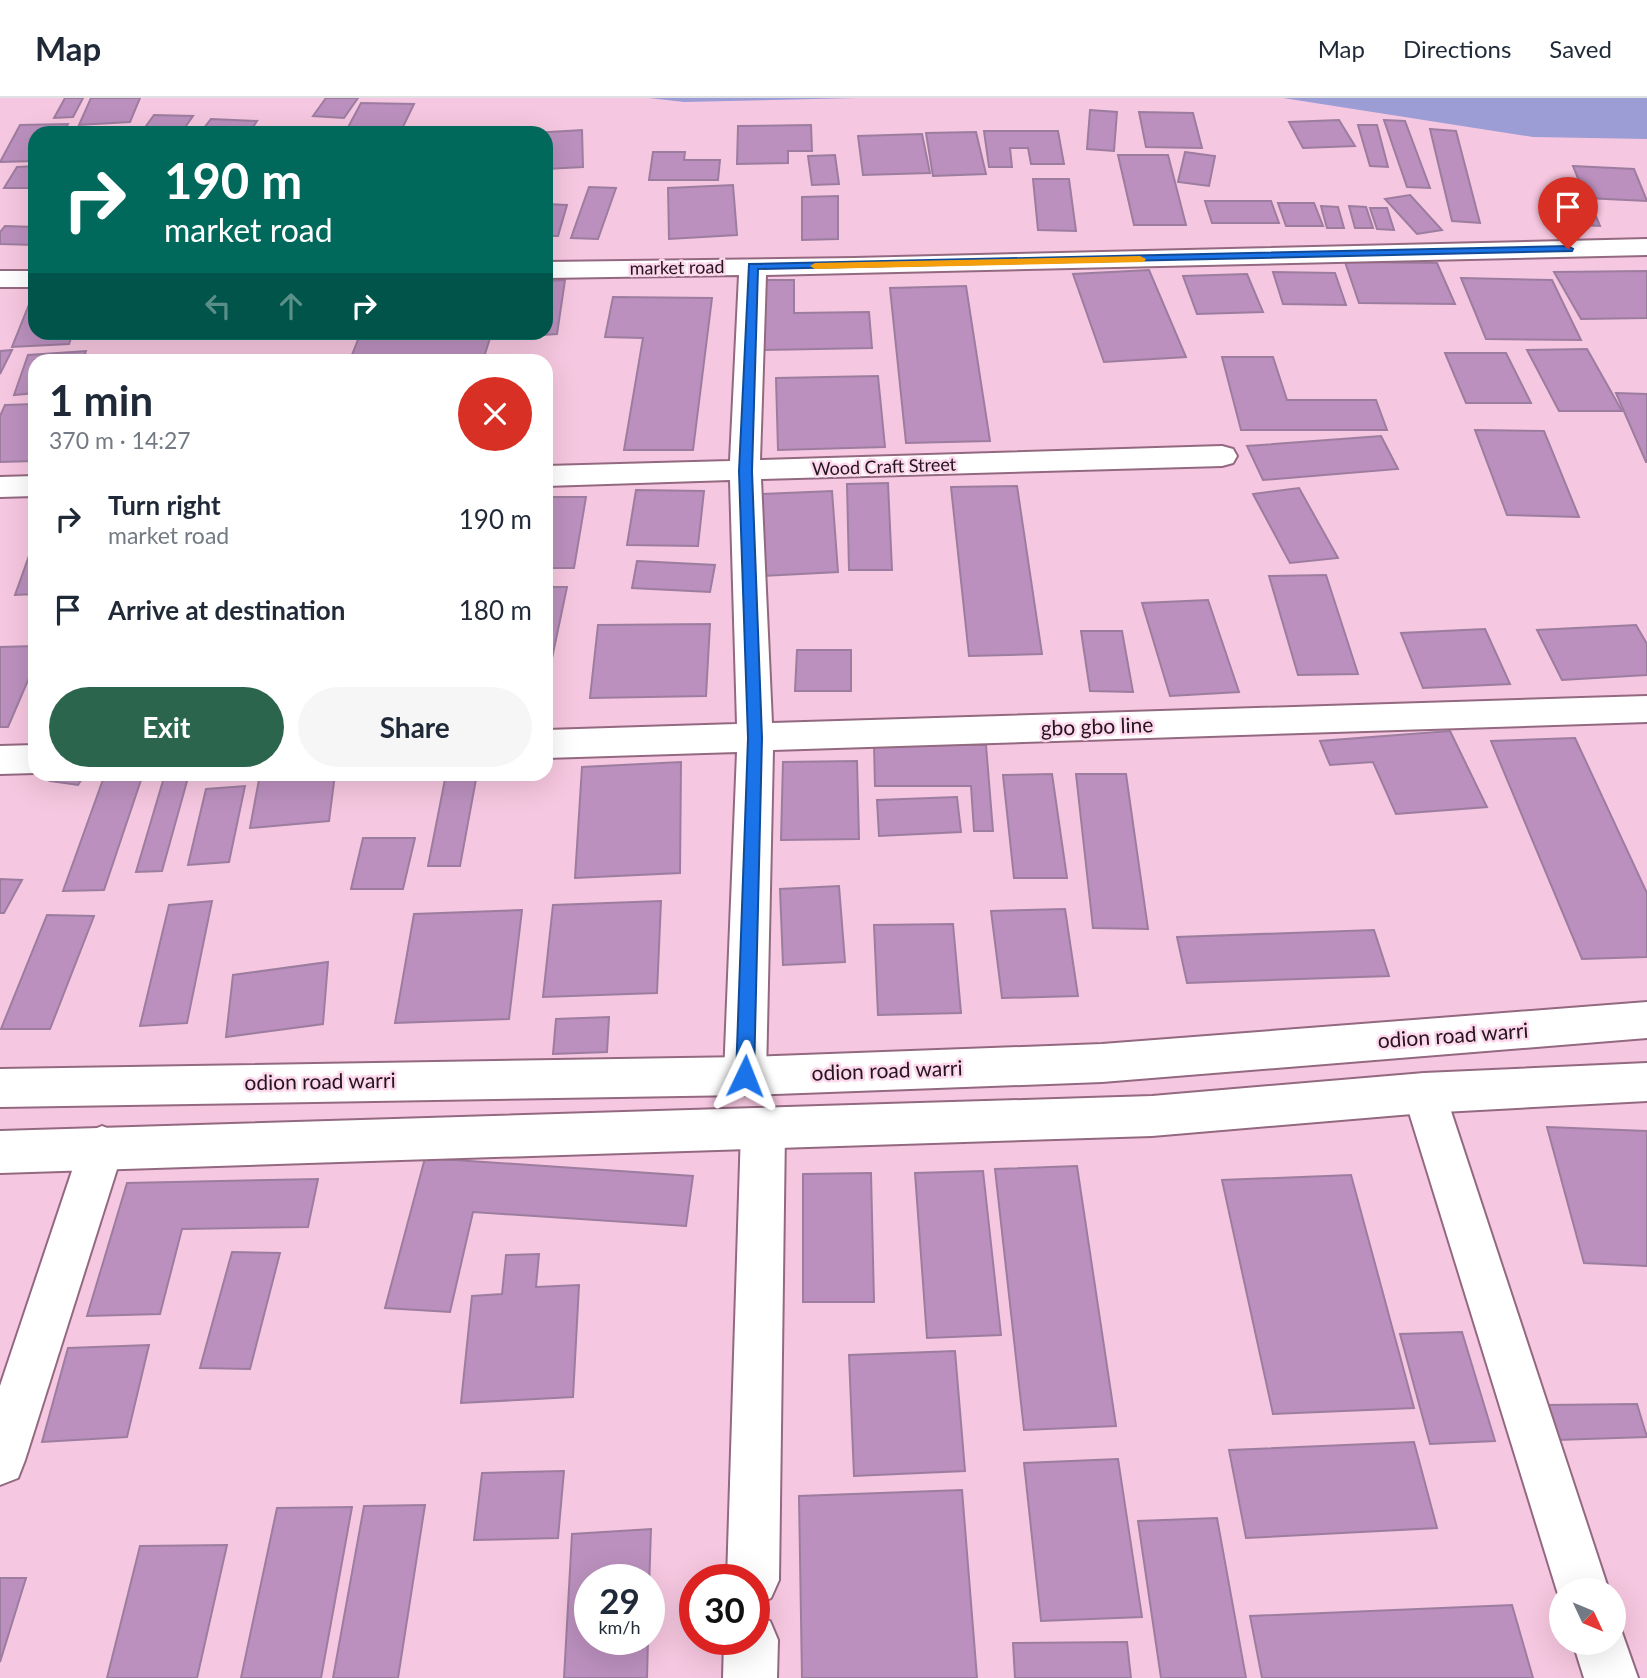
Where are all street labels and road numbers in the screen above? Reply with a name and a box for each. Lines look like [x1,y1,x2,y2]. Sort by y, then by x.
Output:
street label: market road [629,255,725,279]
street label: Wood Craft Street [812,452,957,480]
street label: gbo gbo line [1040,711,1154,740]
street label: odion road warri [1377,1017,1529,1052]
street label: odion road warri [811,1054,963,1085]
street label: odion road warri [244,1067,396,1094]

